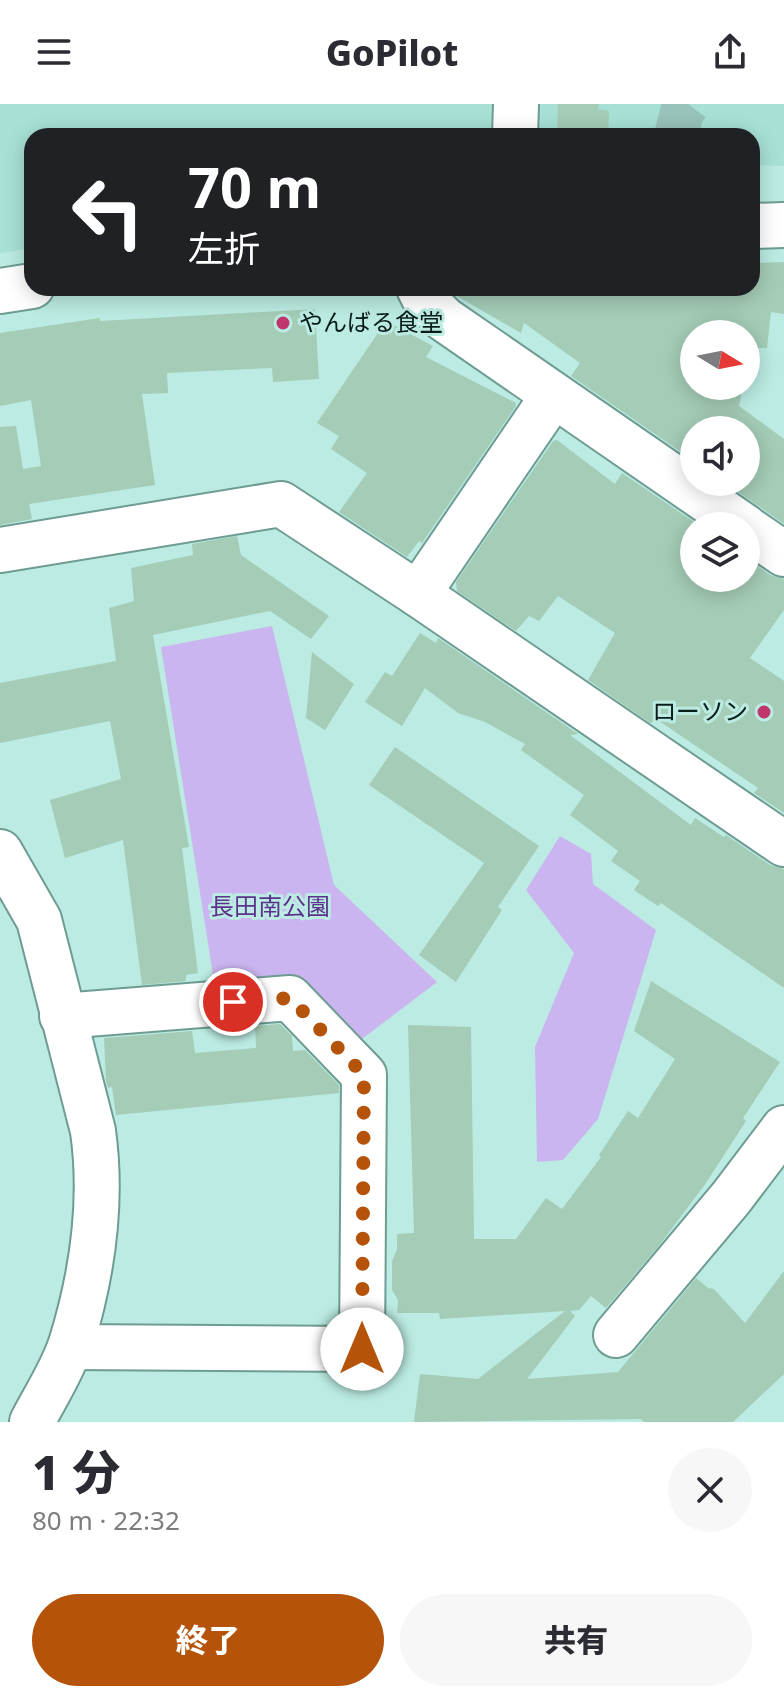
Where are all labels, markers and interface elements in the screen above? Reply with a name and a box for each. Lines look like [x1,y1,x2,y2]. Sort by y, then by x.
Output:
text: GoPilot [326,28,458,77]
icon: menu [32,30,76,74]
icon: share [708,30,752,74]
text: 70 m [188,148,321,224]
icon: left [56,160,160,264]
text: 左折 [188,224,260,273]
place label: やんばる食堂 [299,305,443,338]
marker: やんばる食堂 [274,314,292,332]
north arrow [680,320,760,400]
map controls [680,320,760,592]
button: sound [680,416,760,496]
button: layers [680,512,760,592]
place label: ローソン [652,694,748,727]
marker: ローソン [755,703,773,721]
park label: 長田南公園 [210,889,330,922]
pin [199,968,267,1036]
icon: arrive [211,980,255,1024]
position arrow [320,1307,404,1391]
text: 1 分 [32,1439,120,1504]
button: close [668,1448,752,1532]
text: 80 m · 22:32 [32,1502,180,1538]
button: 終了 [32,1594,384,1686]
button: 共有 [400,1594,752,1686]

